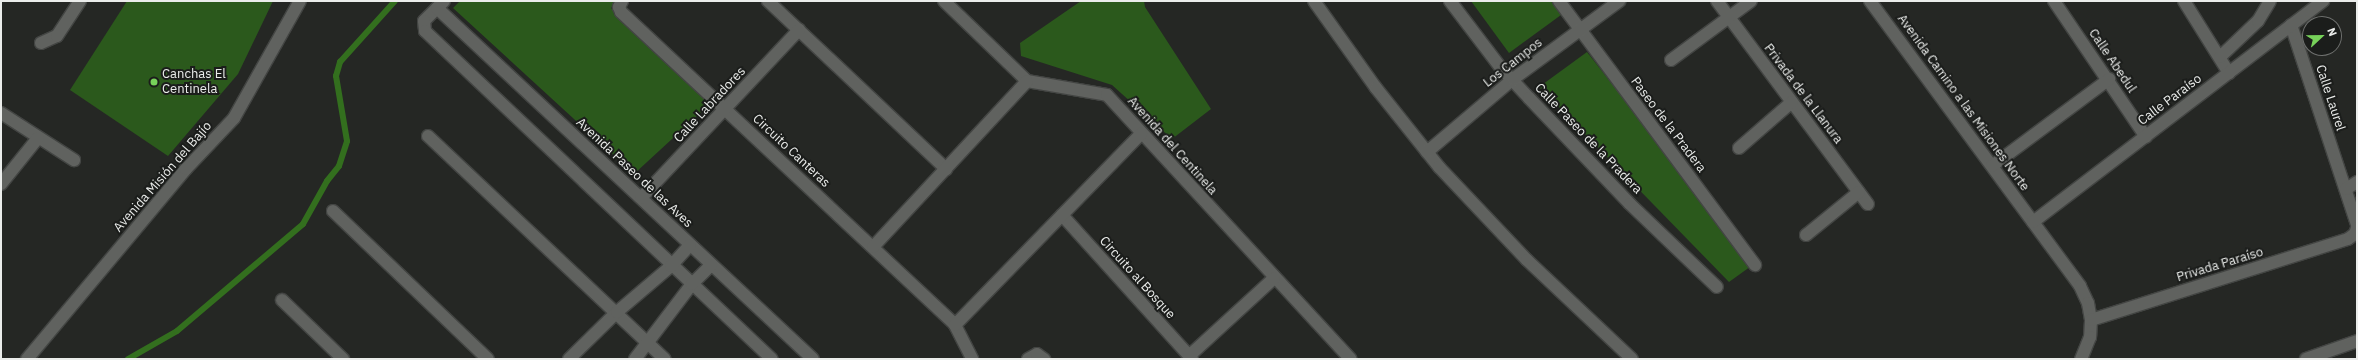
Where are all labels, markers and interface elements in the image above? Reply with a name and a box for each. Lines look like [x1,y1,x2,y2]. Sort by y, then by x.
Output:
street label: Avenida Camino a las Misiones Norte [1894,12,2032,194]
north arrow [2302,16,2342,56]
street label: Calle Abedul [2085,26,2139,96]
text: N [2324,26,2340,38]
street label: Los Campos [1480,35,1546,91]
street label: Privada de la Llanura [1760,41,1846,147]
street label: Calle Laurel [2312,63,2348,133]
street label: Calle Labradores [671,64,749,146]
place label: Canchas El Centinela [162,67,226,98]
street label: Calle Paraíso [2135,71,2205,129]
street label: Paseo de la Pradera [1627,74,1709,176]
marker: Canchas El Centinela [149,77,159,87]
street label: Calle Paseo de la Pradera [1531,80,1645,198]
street label: Avenida del Centinela [1124,94,1220,198]
street label: Circuito Canteras [749,111,833,191]
street label: Avenida Paseo de las Aves [572,115,696,231]
street label: Avenida Misión del Bajío [111,119,215,235]
street label: Circuito al Bosque [1096,233,1178,323]
street label: Privada Paraíso [2175,244,2265,286]

